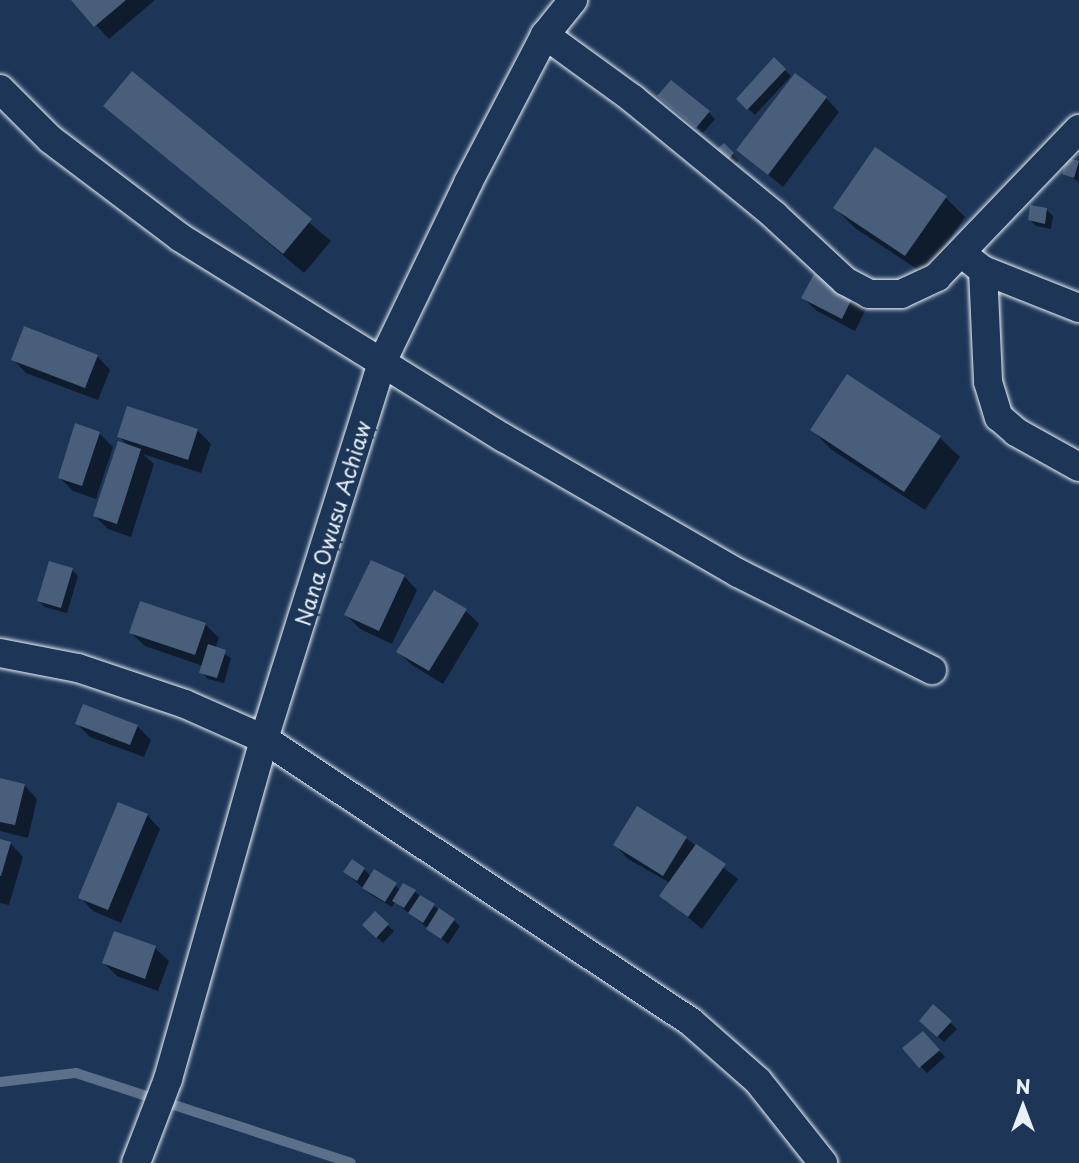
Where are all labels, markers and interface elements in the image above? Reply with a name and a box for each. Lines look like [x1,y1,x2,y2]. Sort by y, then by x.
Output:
street label: Nana Owusu Achiaw [289,418,375,628]
north arrow [988,1072,1058,1142]
text: N [1015,1072,1031,1100]

